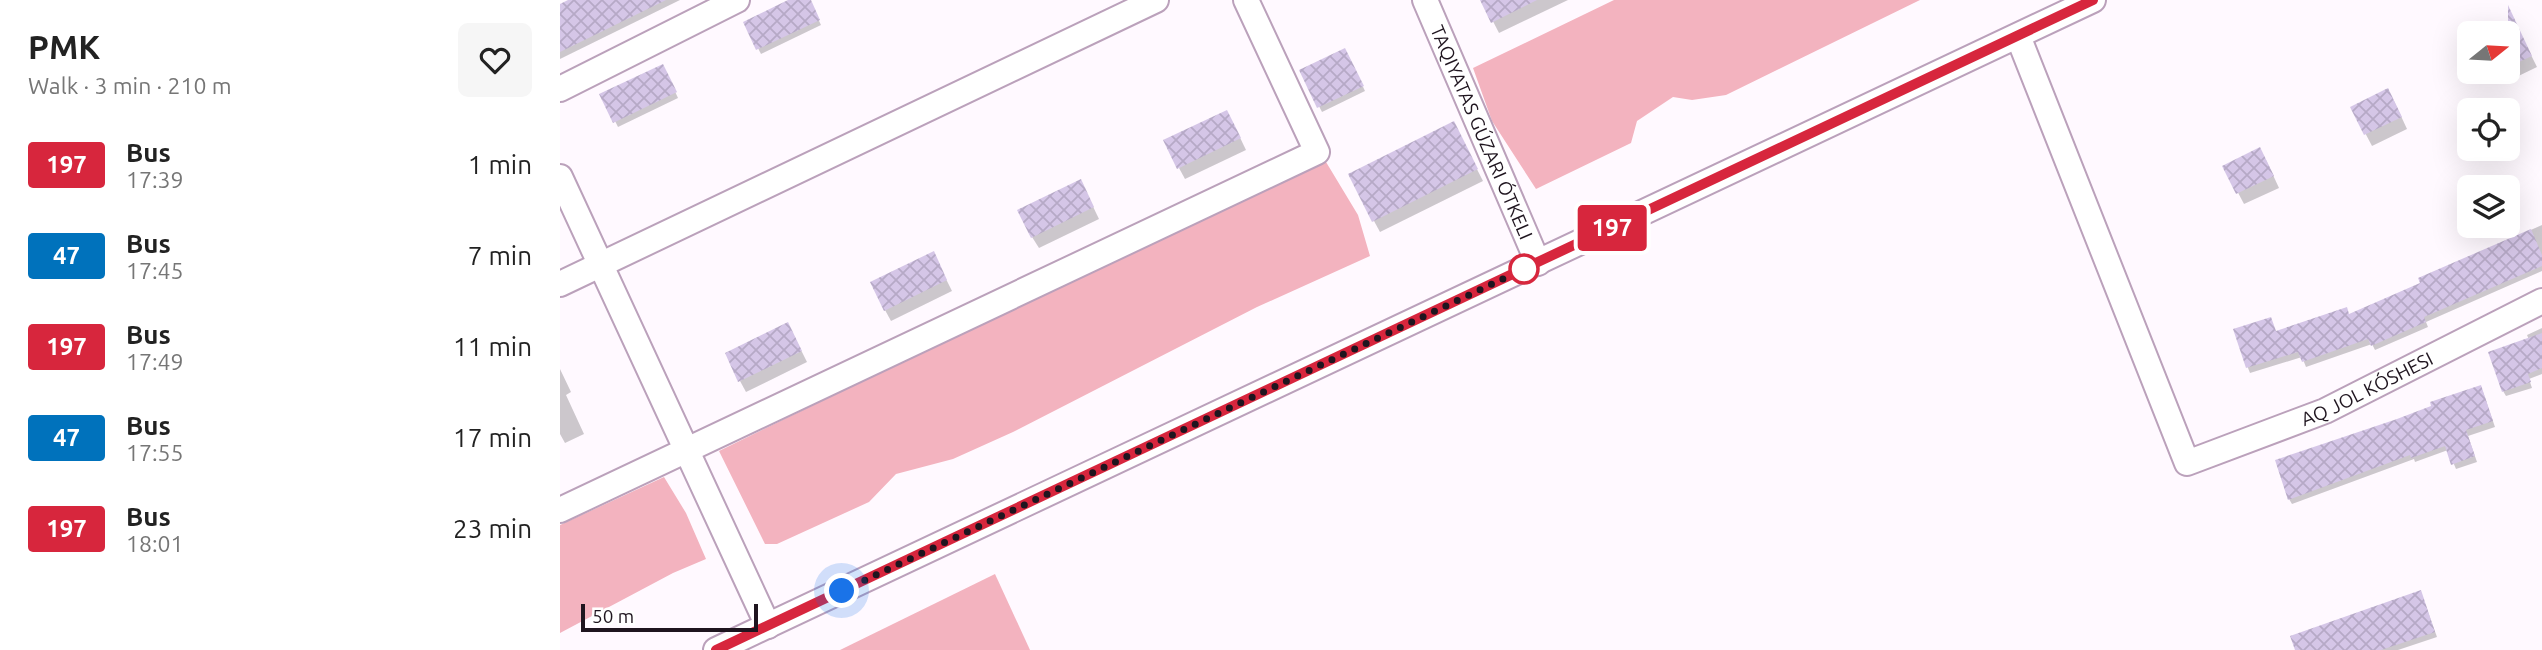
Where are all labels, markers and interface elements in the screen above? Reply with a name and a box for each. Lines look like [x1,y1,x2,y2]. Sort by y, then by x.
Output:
north arrow [2457,21,2520,84]
map controls [2457,21,2520,238]
street label: TAQIYATAS GÚZARI ÓTKELI [1426,22,1538,243]
button: heart [458,23,532,97]
text: PMK [28,28,100,65]
text: Walk · 3 min · 210 m [28,73,232,98]
button: locate [2457,98,2520,161]
text: Bus [126,138,171,167]
text: 1 min [468,150,532,179]
text: 197 [46,151,87,178]
text: 17:39 [126,167,184,192]
button: layers [2457,175,2520,238]
line badge: 197 [1572,205,1652,251]
text: 197 [1592,214,1632,241]
text: Bus [126,229,171,258]
text: 7 min [468,241,532,270]
text: 47 [53,242,80,269]
unlabelled marker [1509,254,1539,284]
text: 17:45 [126,258,184,283]
text: Bus [126,320,171,349]
text: 11 min [453,332,532,361]
text: 197 [46,333,87,360]
street label: AQ JOL KÓSHESI [2298,347,2436,430]
text: 17:49 [126,349,184,374]
text: Bus [126,411,171,440]
text: 17 min [453,423,532,452]
text: 47 [53,424,80,451]
text: 17:55 [126,440,184,465]
text: Bus [126,502,171,531]
text: 23 min [453,514,532,543]
text: 197 [46,515,87,542]
text: 18:01 [126,531,184,556]
your location [824,573,859,608]
scale bar [581,601,758,633]
text: 50 m [592,605,634,627]

